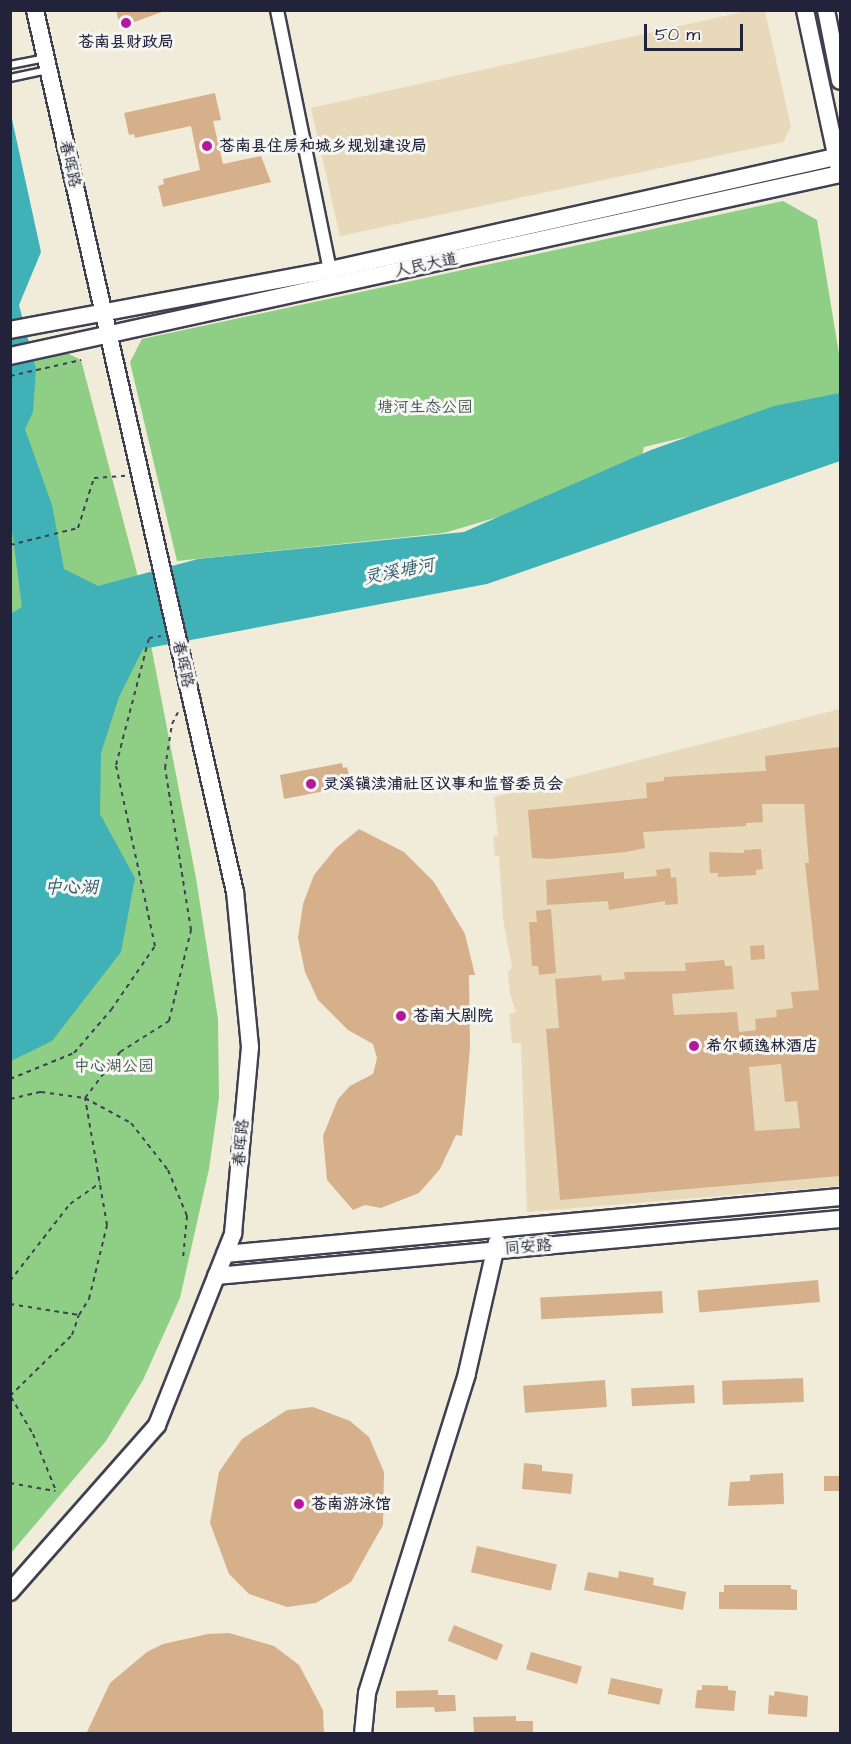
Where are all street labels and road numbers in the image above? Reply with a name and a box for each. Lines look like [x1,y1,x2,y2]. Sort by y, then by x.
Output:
street label: 春晖路 [55,138,85,190]
street label: 人民大道 [393,249,459,281]
street label: 春晖路 [168,638,198,690]
street label: 春晖路 [229,1118,253,1168]
street label: 同安路 [503,1235,553,1259]

